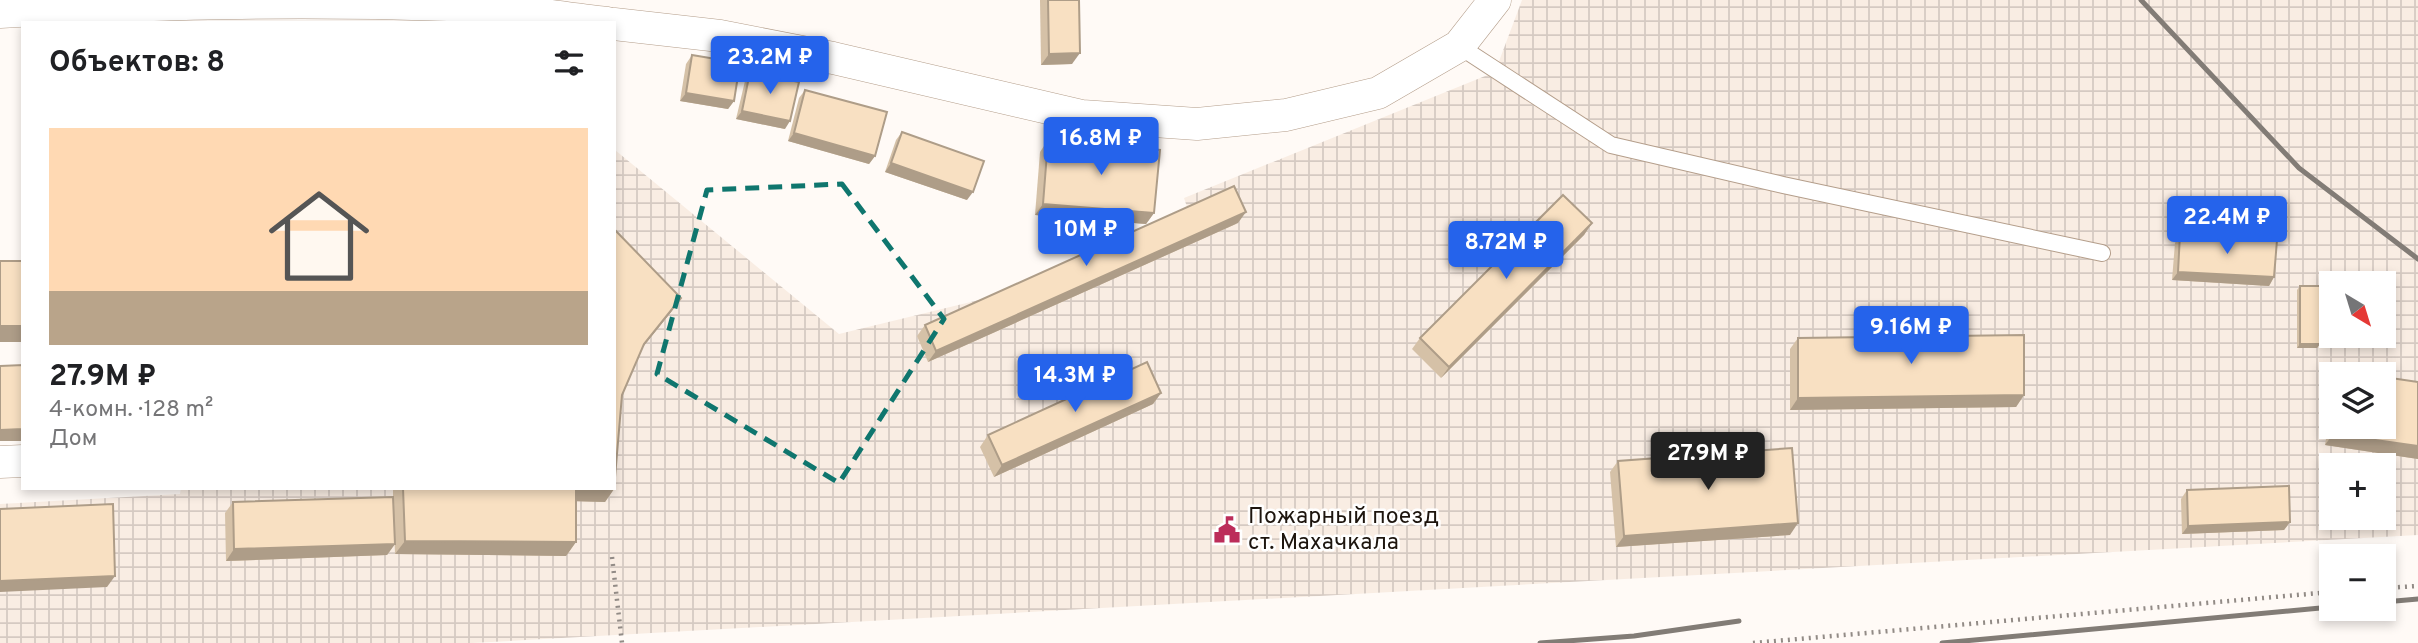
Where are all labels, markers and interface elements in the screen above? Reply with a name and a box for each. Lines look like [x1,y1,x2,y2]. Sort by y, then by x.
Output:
pin: 23.2M ₽ [705,36,835,96]
icon: filters [550,44,588,82]
text: 23.2M ₽ [727,44,813,73]
text: Объектов: 8 [49,45,225,82]
pin: 16.8M ₽ [1036,118,1166,177]
text: 16.8M ₽ [1060,125,1142,154]
icon: home [256,173,382,299]
pin: 22.4M ₽ [2162,196,2292,256]
text: 22.4M ₽ [2183,204,2271,233]
pin: 10M ₽ [1037,208,1135,268]
text: 10M ₽ [1054,216,1118,245]
pin: 8.72M ₽ [1441,222,1571,281]
text: 8.72M ₽ [1464,229,1548,258]
north arrow [2319,271,2396,348]
map controls [2319,271,2396,621]
pin: 9.16M ₽ [1846,306,1976,366]
text: 9.16M ₽ [1870,314,1952,343]
pin: 14.3M ₽ [1010,354,1140,414]
text: 27.9M ₽ [49,359,157,396]
text: 14.3M ₽ [1034,362,1116,391]
button: layers [2319,362,2396,439]
text: 4-комн. · 128 m² [49,396,213,425]
text: Дом [49,425,97,454]
pin: 27.9M ₽ [1643,433,1773,492]
text: 27.9M ₽ [1667,440,1749,469]
button: + [2319,453,2396,530]
place label: Пожарный поезд ст. Махачкала [1248,503,1439,558]
public building icon: Пожарный поезд ст. Махачкала [1212,515,1242,545]
button: − [2319,544,2396,621]

